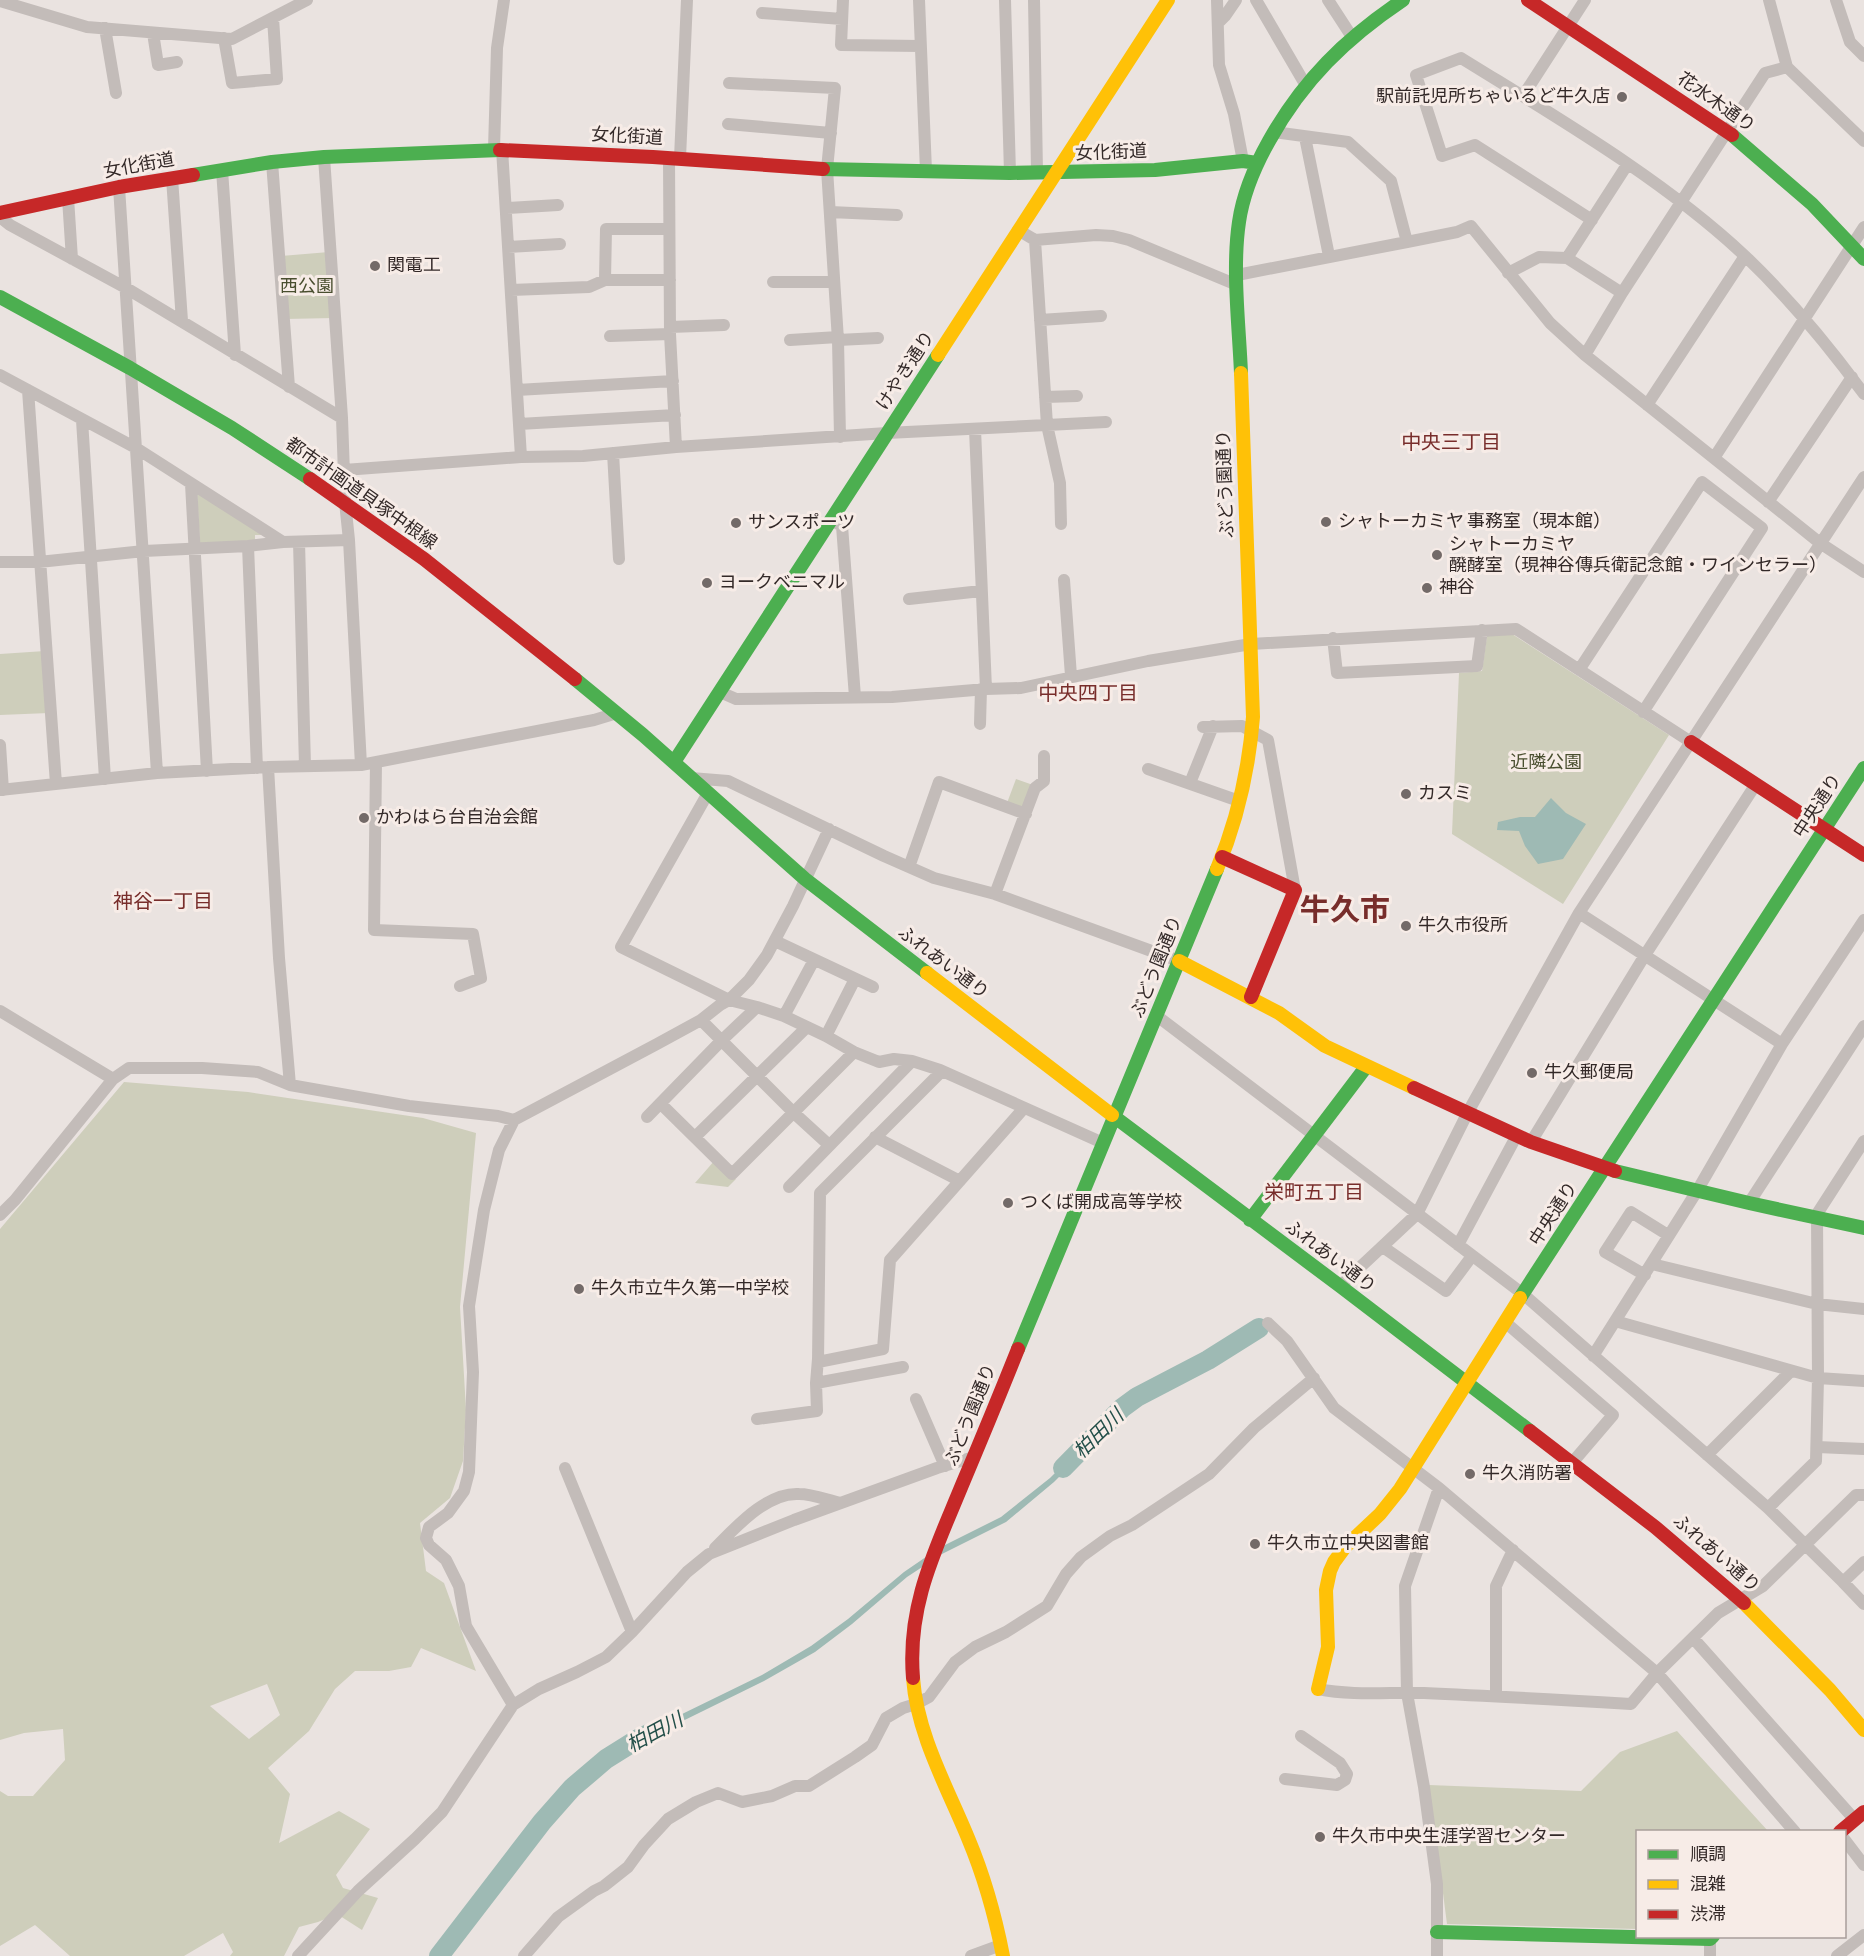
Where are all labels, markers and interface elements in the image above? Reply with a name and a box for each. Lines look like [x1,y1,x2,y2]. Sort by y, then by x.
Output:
street label: 花水木通り [1674,69,1759,136]
place label: 駅前託児所ちゃいるど牛久店 [1376,86,1610,106]
marker: 駅前託児所ちゃいるど牛久店 [1615,90,1629,104]
street label: 女化街道 [591,124,664,148]
street label: 女化街道 [1075,141,1147,163]
street label: 女化街道 [102,149,176,181]
place label: 関電工 [387,257,441,275]
marker: 関電工 [368,259,382,273]
park label: 西公園 [280,277,334,296]
street label: けやき通り [873,328,938,414]
street label: ぶどう園通り [1214,430,1237,538]
district label: 中央三丁目 [1401,432,1501,453]
street label: 都市計画道貝塚中根線 [282,433,441,553]
place label: シャトーカミヤ 事務室（現本館） [1338,511,1611,531]
place label: サンスポーツ [748,513,855,532]
marker: シャトーカミヤ 事務室（現本館） [1319,515,1333,529]
marker: サンスポーツ [729,516,743,530]
place label: シャトーカミヤ 醗酵室（現神谷傳兵衛記念館・ワインセラー） [1449,535,1827,575]
marker: シャトーカミヤ 醗酵室（現神谷傳兵衛記念館・ワインセラー） [1430,548,1444,562]
place label: ヨークベニマル [719,573,845,592]
marker: ヨークベニマル [700,576,714,590]
place label: 神谷 [1439,578,1475,597]
marker: 神谷 [1420,581,1434,595]
district label: 中央四丁目 [1038,683,1138,704]
park label: 近隣公園 [1510,752,1582,772]
street label: 中央通り [1790,770,1845,841]
place label: カスミ [1418,785,1472,803]
marker: カスミ [1399,787,1413,801]
place label: かわはら台自治会館 [376,807,538,827]
marker: かわはら台自治会館 [357,811,371,825]
district label: 神谷一丁目 [113,891,213,912]
district label: 牛久市 [1300,894,1390,926]
street label: ぶどう園通り [1127,913,1186,1020]
place label: 牛久市役所 [1418,915,1508,935]
marker: 牛久市役所 [1399,919,1413,933]
street label: ふれあい通り [894,923,992,1003]
place label: 牛久郵便局 [1544,1062,1634,1082]
marker: 牛久郵便局 [1525,1066,1539,1080]
street label: 中央通り [1526,1178,1581,1249]
district label: 栄町五丁目 [1264,1182,1364,1203]
place label: つくば開成高等学校 [1020,1192,1182,1212]
marker: つくば開成高等学校 [1001,1196,1015,1210]
street label: ふれあい通り [1281,1217,1379,1297]
place label: 牛久市立牛久第一中学校 [591,1278,789,1298]
marker: 牛久市立牛久第一中学校 [572,1282,586,1296]
street label: ぶどう園通り [941,1361,1000,1468]
water label: 柏田川 [1070,1404,1129,1462]
place label: 牛久消防署 [1482,1463,1572,1483]
marker: 牛久消防署 [1463,1467,1477,1481]
street label: ふれあい通り [1669,1511,1763,1596]
place label: 牛久市立中央図書館 [1267,1533,1429,1553]
marker: 牛久市立中央図書館 [1248,1537,1262,1551]
water label: 柏田川 [623,1708,688,1756]
place label: 牛久市中央生涯学習センター [1332,1826,1566,1846]
marker: 牛久市中央生涯学習センター [1313,1830,1327,1844]
legend [1636,1830,1846,1938]
text: 順調 [1690,1846,1726,1864]
text: 混雑 [1690,1874,1726,1894]
text: 渋滞 [1690,1905,1726,1924]

